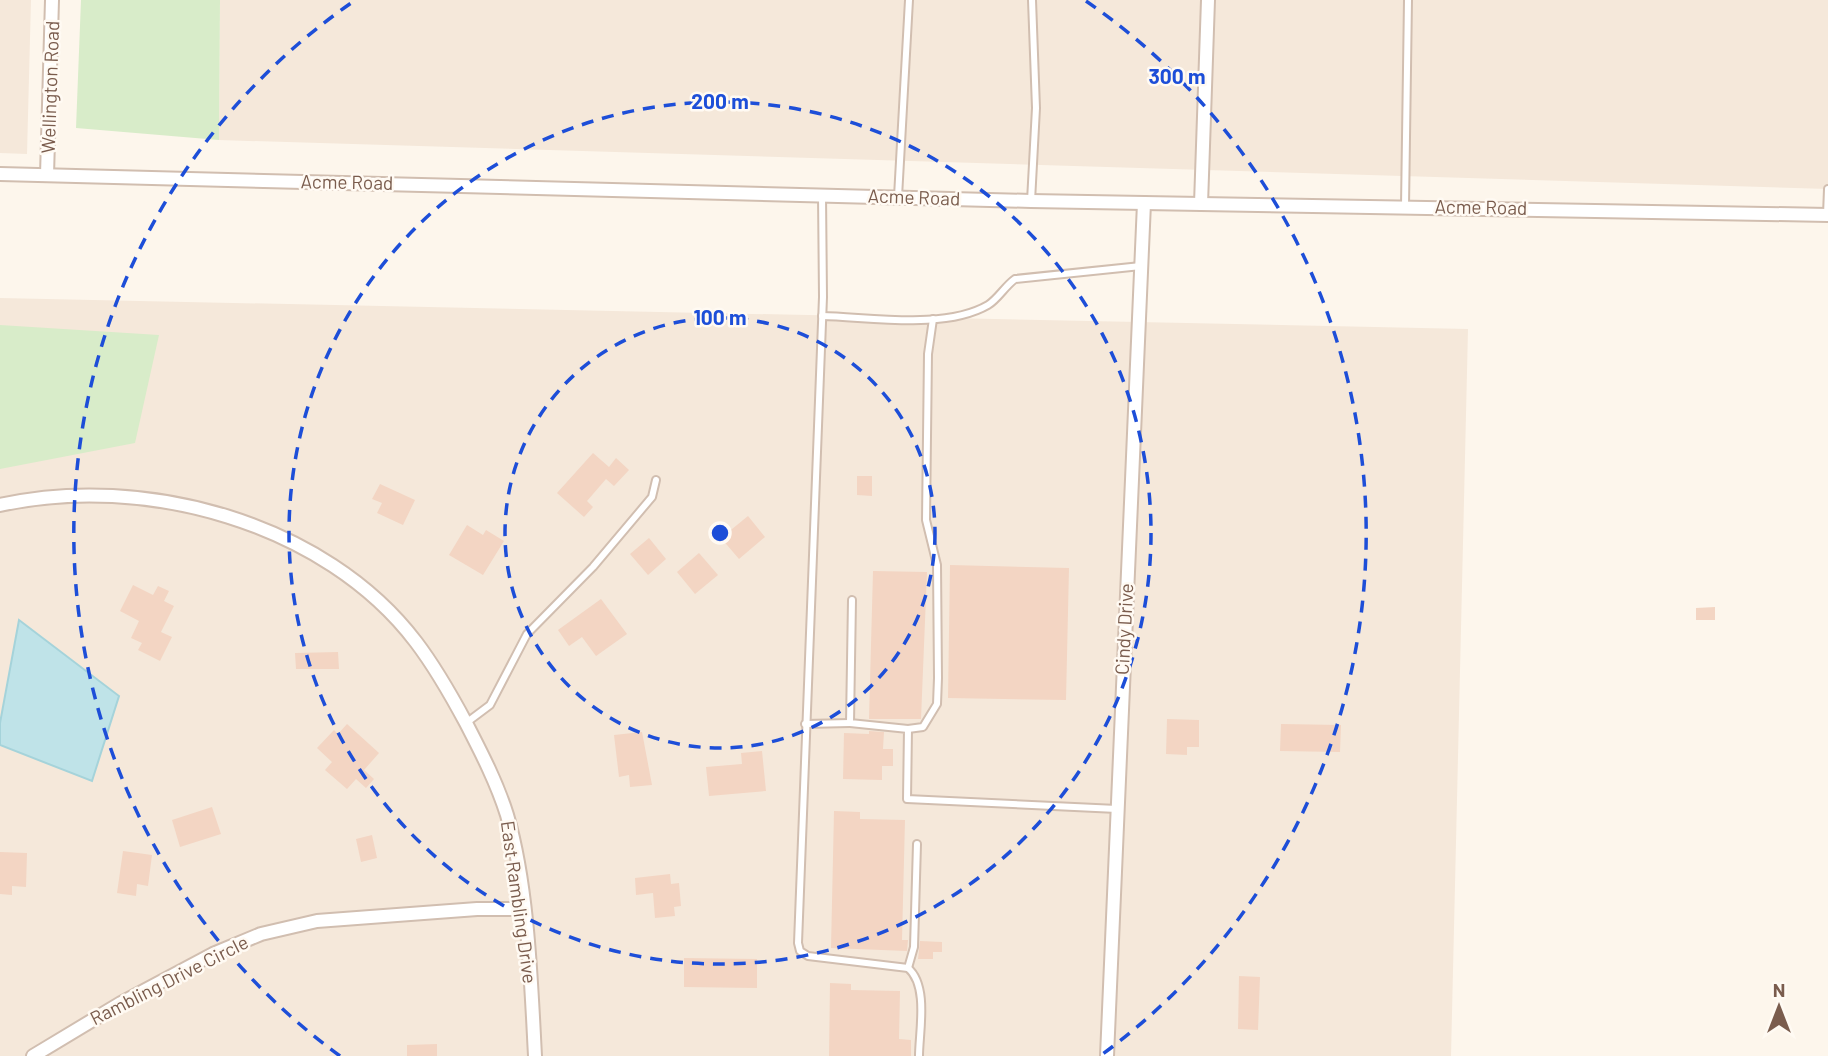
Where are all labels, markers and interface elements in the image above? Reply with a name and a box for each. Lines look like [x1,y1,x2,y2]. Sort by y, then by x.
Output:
street label: Wellington Road [36,20,63,154]
text: 300 m [1148,63,1206,88]
text: 200 m [691,88,749,113]
street label: Acme Road [300,169,394,194]
street label: Acme Road [867,183,961,210]
street label: Acme Road [1434,194,1528,219]
text: 100 m [693,304,747,329]
centre of rings [708,521,732,545]
street label: Cindy Drive [1110,583,1137,675]
street label: East Rambling Drive [497,819,542,985]
street label: Rambling Drive Circle [86,930,252,1029]
north arrow [1744,972,1814,1042]
text: N [1773,978,1785,1001]

